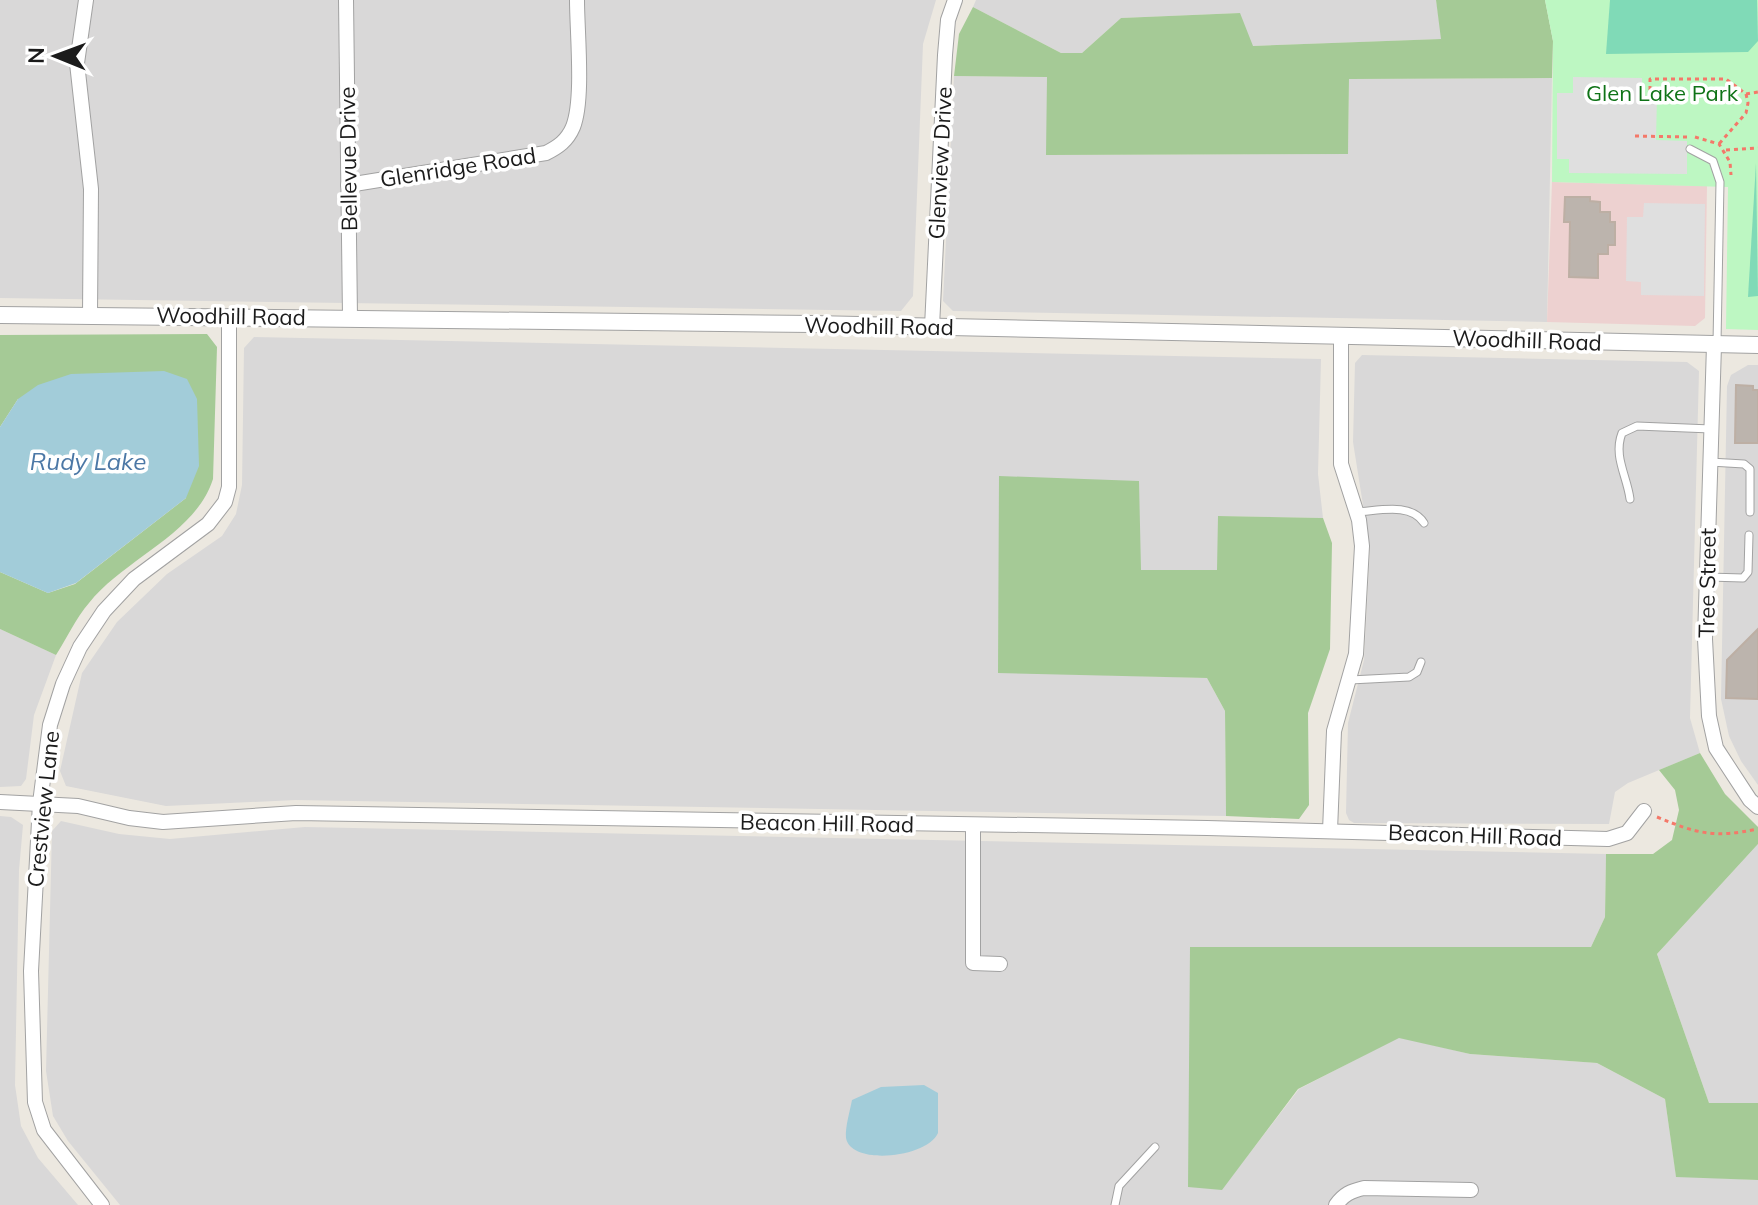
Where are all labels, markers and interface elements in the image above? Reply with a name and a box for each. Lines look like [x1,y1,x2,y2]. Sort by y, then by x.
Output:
north arrow [16,16,96,96]
text: N [22,47,50,64]
park label: Glen Lake Park [1586,79,1739,107]
street label: Glenview Drive [922,86,958,240]
street label: Bellevue Drive [333,87,363,231]
street label: Glenridge Road [378,141,538,193]
street label: Woodhill Road [156,301,306,331]
street label: Woodhill Road [804,311,954,341]
street label: Woodhill Road [1452,323,1602,357]
water label: Rudy Lake [30,446,146,476]
street label: Tree Street [1692,527,1722,638]
street label: Crestview Lane [21,729,65,889]
street label: Beacon Hill Road [740,807,914,839]
street label: Beacon Hill Road [1387,818,1563,852]

